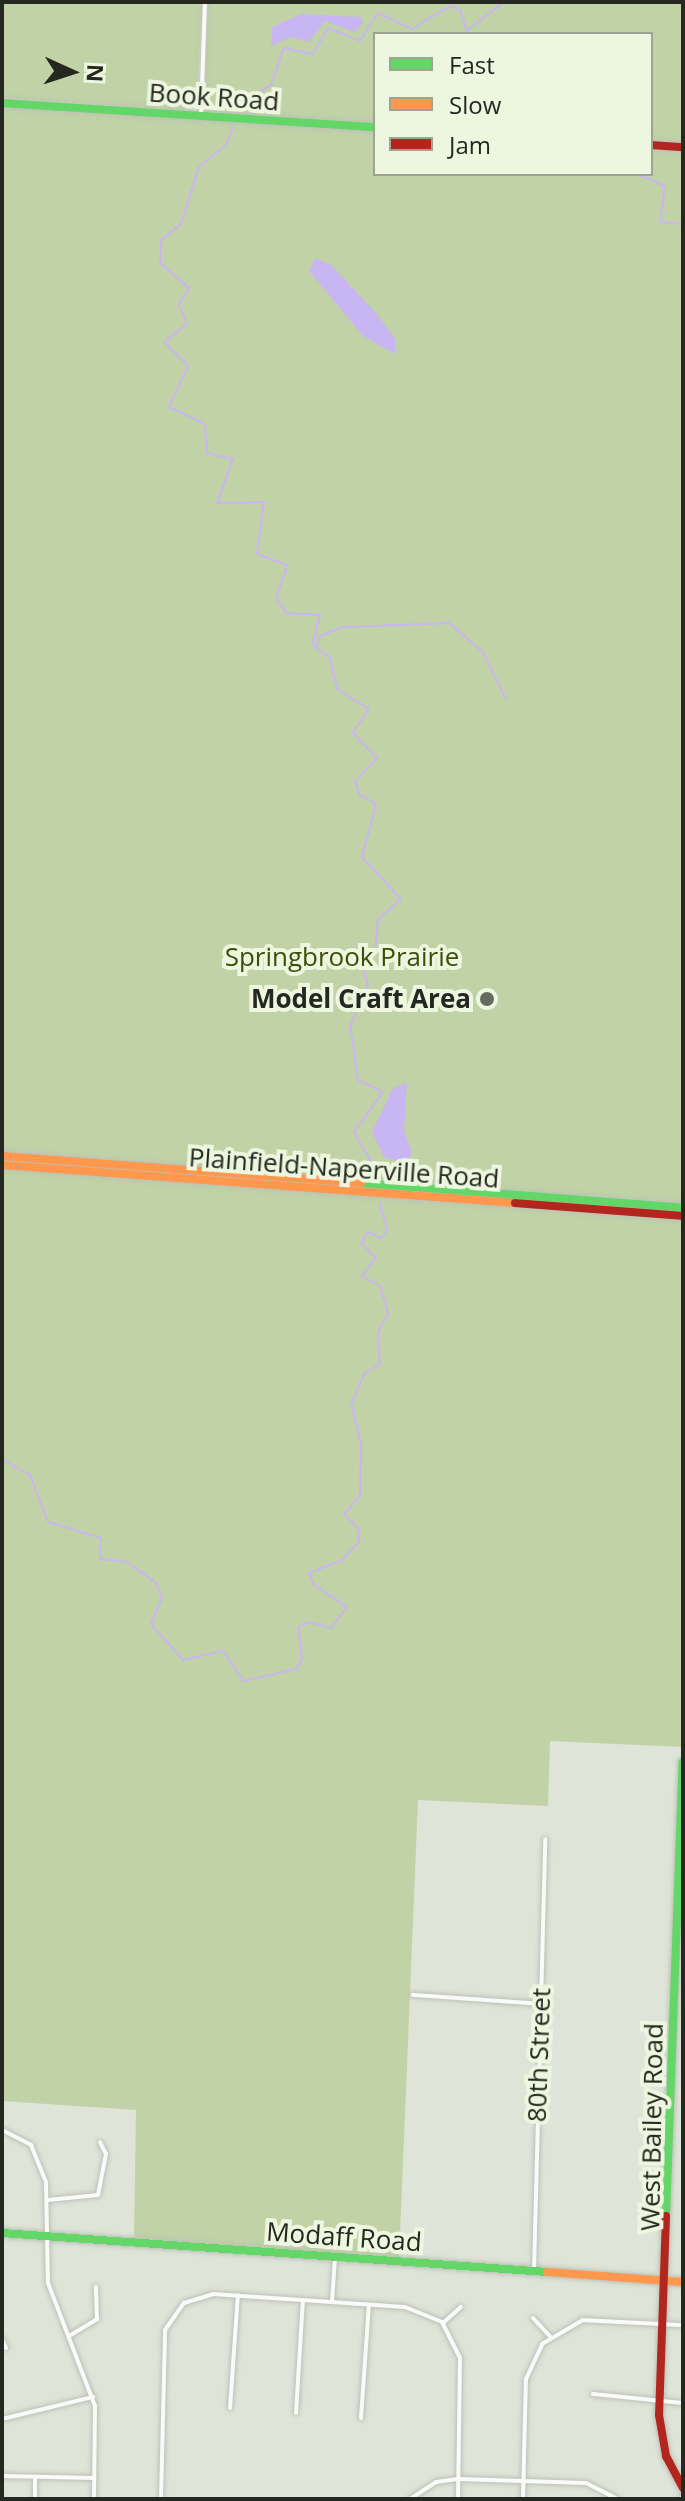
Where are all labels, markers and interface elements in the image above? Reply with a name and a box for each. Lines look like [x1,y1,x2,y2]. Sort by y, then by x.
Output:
north arrow [32,32,112,112]
legend [373,32,653,176]
text: Fast [449,48,495,81]
text: N [81,64,111,83]
street label: Book Road [148,77,280,117]
text: Slow [449,88,501,121]
text: Jam [449,128,491,161]
park label: Springbrook Prairie [225,941,459,973]
place label: Model Craft Area [251,983,471,1015]
marker: Model Craft Area [478,990,496,1008]
street label: Plainfield-Naperville Road [188,1142,500,1194]
street label: 80th Street [521,1987,557,2123]
street label: West Bailey Road [635,2023,669,2231]
street label: Modaff Road [265,2216,423,2258]

